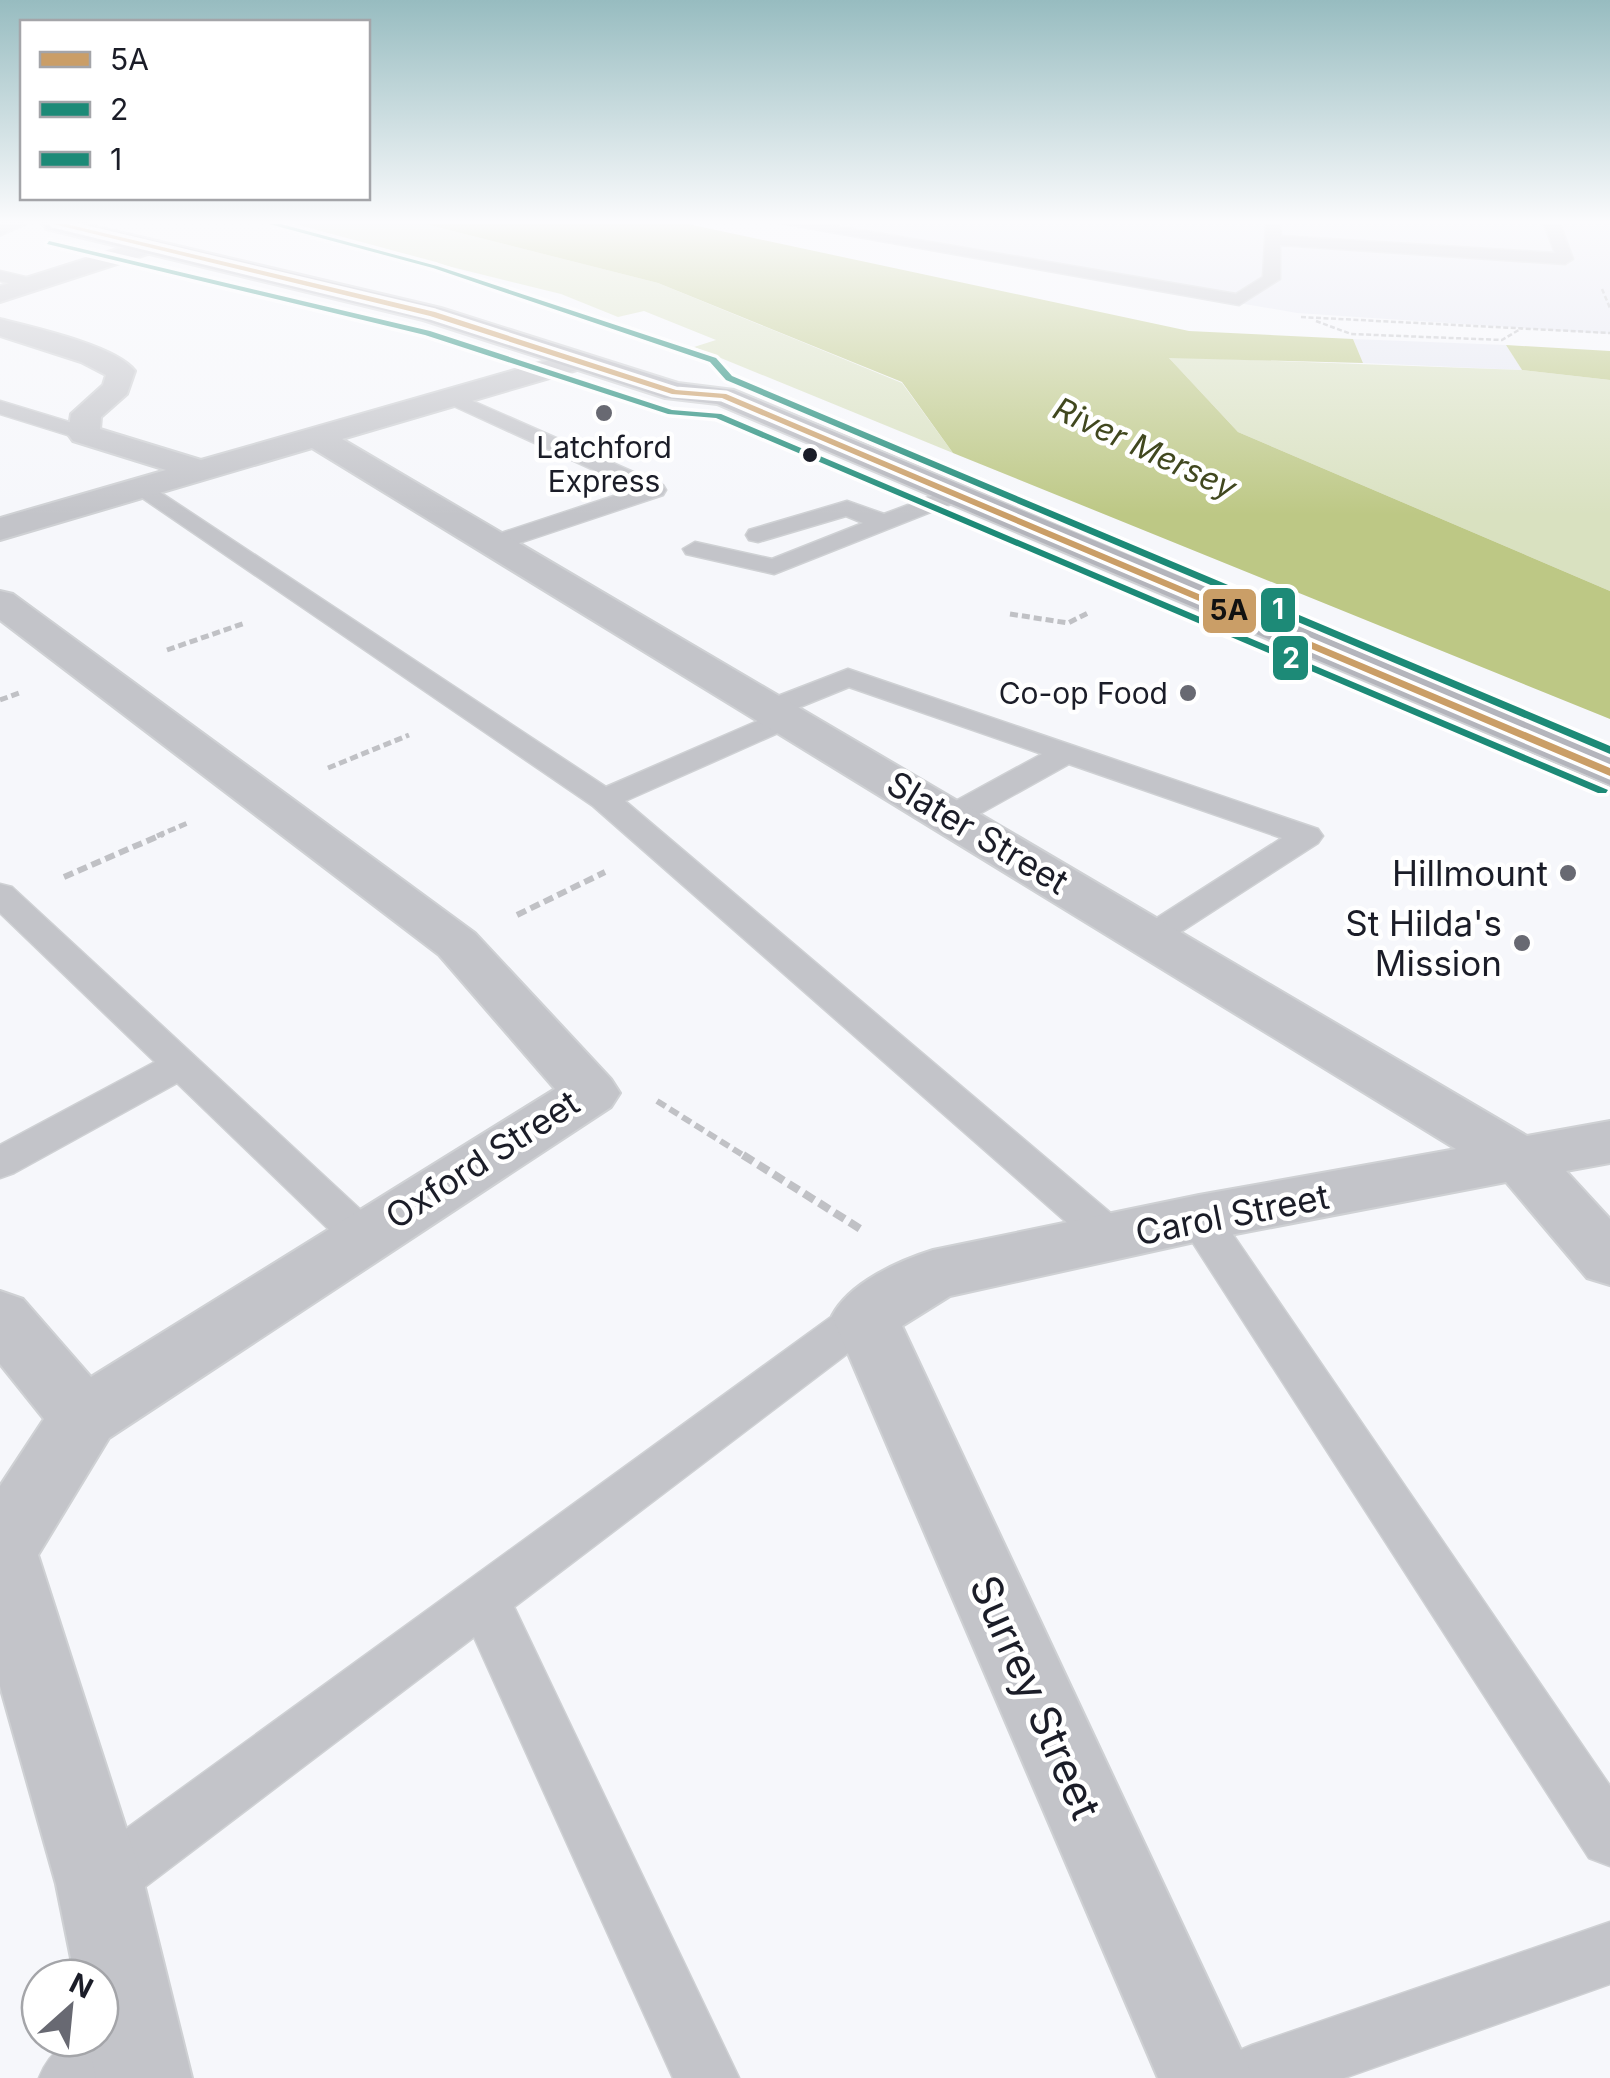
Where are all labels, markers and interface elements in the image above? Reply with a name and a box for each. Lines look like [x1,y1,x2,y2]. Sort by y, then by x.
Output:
legend [20,20,370,200]
text: 5A [110,41,149,77]
text: 2 [110,91,128,127]
text: 1 [110,141,122,177]
water label: River Mersey [1047,389,1244,508]
marker: Latchford Express [593,402,615,424]
place label: Latchford Express [536,429,672,499]
unlabelled marker [800,445,820,465]
line badge: 1 [1259,586,1297,634]
line badge: 5A [1201,587,1258,635]
text: 1 [1272,592,1284,626]
text: 5A [1210,593,1248,627]
line badge: 2 [1271,634,1310,682]
text: 2 [1282,641,1300,675]
place label: Co-op Food [999,675,1168,711]
marker: Co-op Food [1177,682,1199,704]
street label: Slater Street [880,761,1076,903]
place label: Hillmount [1392,852,1548,894]
marker: Hillmount [1557,862,1579,884]
place label: St Hilda's Mission [1345,902,1502,984]
marker: St Hilda's Mission [1511,932,1533,954]
street label: Oxford Street [377,1081,587,1237]
street label: Carol Street [1132,1175,1332,1253]
street label: Surrey Street [960,1567,1112,1827]
north arrow [20,1958,120,2058]
text: N [64,1966,99,2006]

